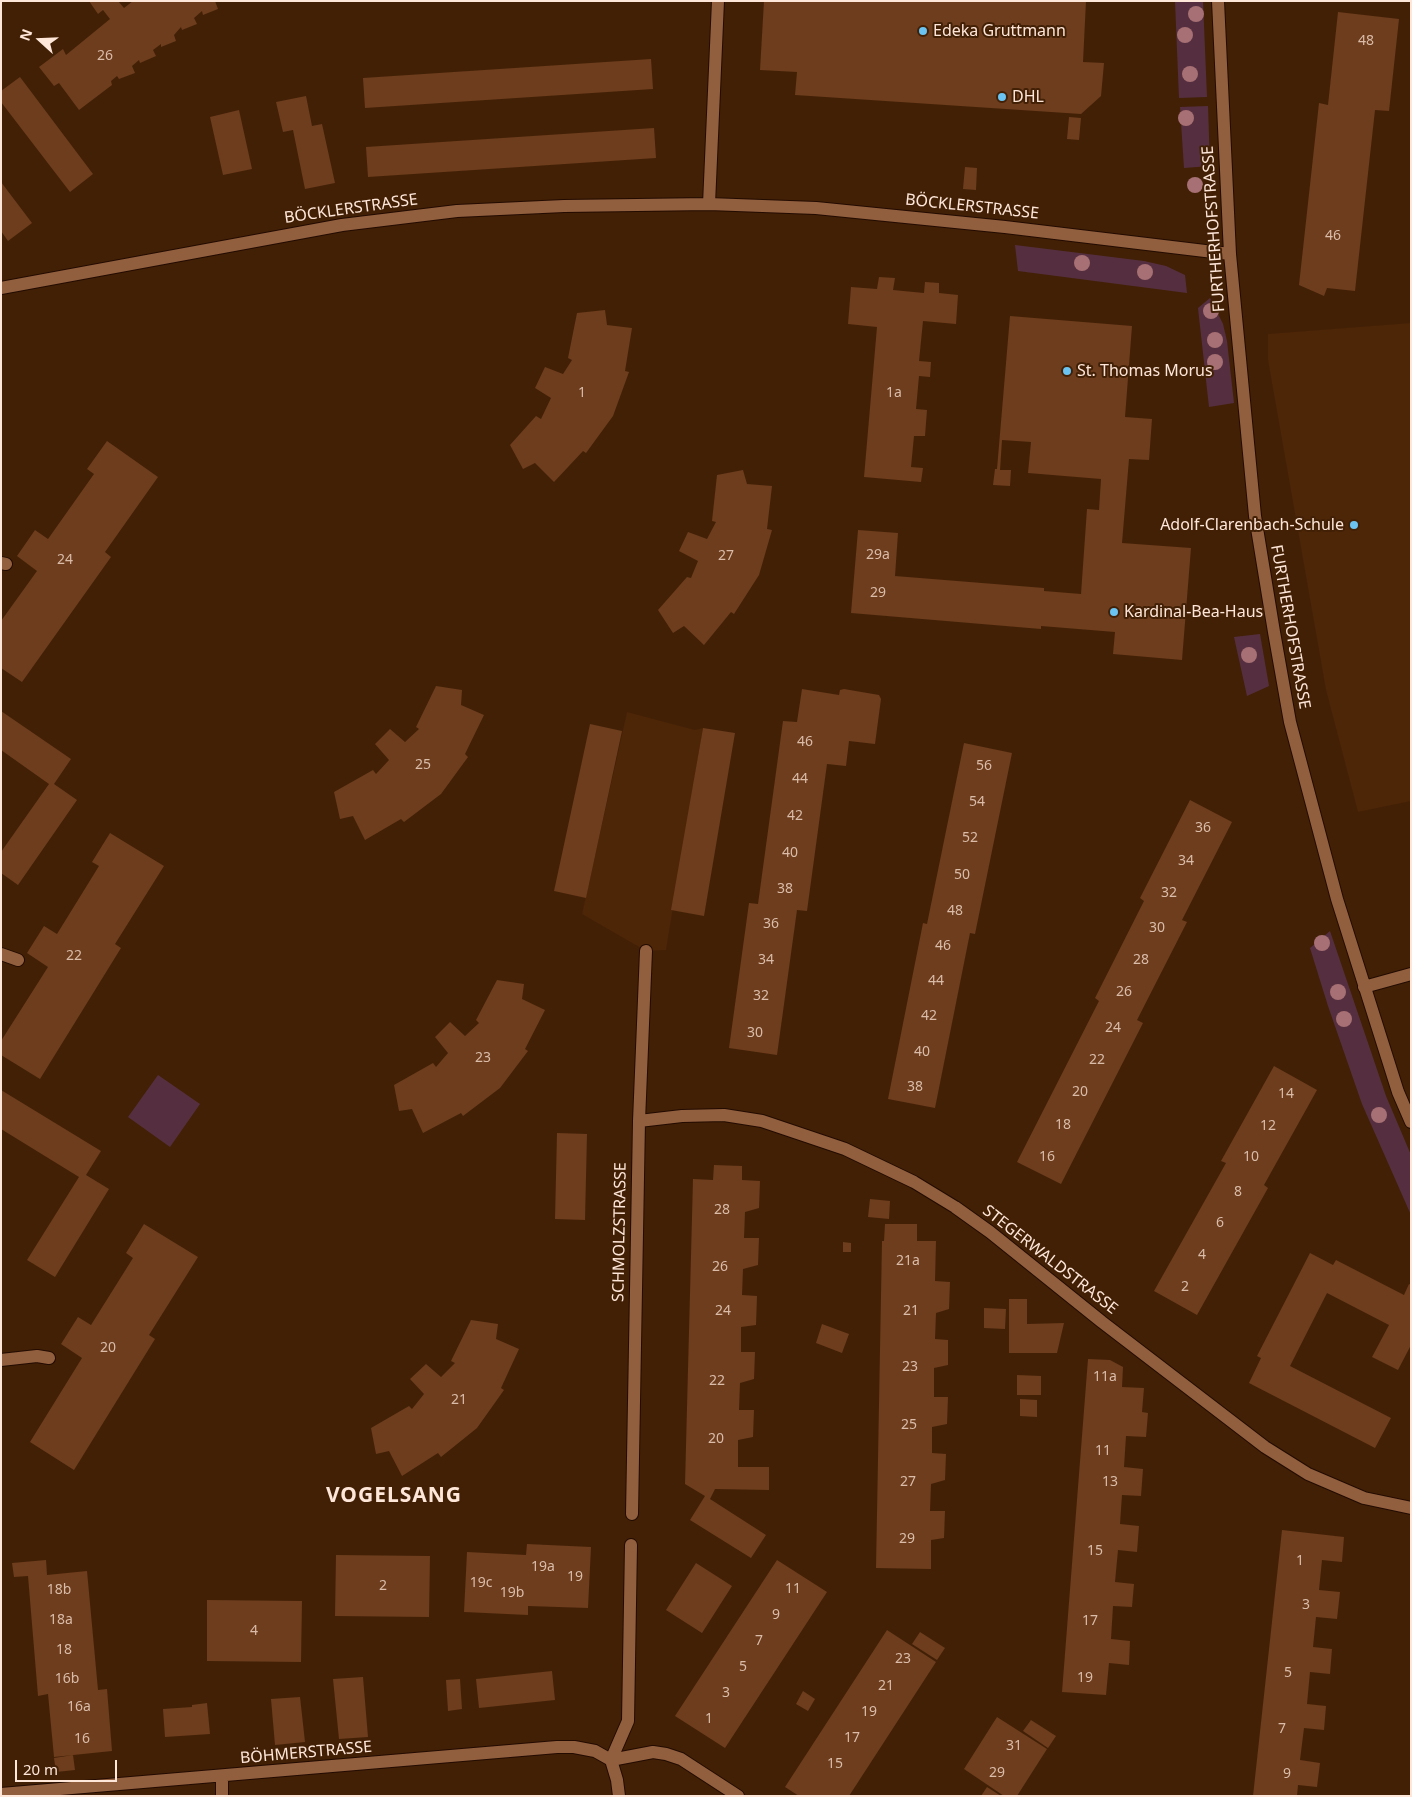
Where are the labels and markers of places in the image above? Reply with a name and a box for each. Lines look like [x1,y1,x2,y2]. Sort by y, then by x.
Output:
place label: Edeka Gruttmann [933,21,1066,41]
marker: Edeka Gruttmann [917,25,929,37]
place label: DHL [1012,87,1044,107]
marker: DHL [996,91,1008,103]
place label: St. Thomas Morus [1077,361,1213,381]
marker: St. Thomas Morus [1061,365,1073,377]
place label: Adolf-Clarenbach-Schule [1160,515,1344,535]
marker: Adolf-Clarenbach-Schule [1348,519,1360,531]
place label: Kardinal-Bea-Haus [1124,602,1263,622]
marker: Kardinal-Bea-Haus [1108,606,1120,618]

